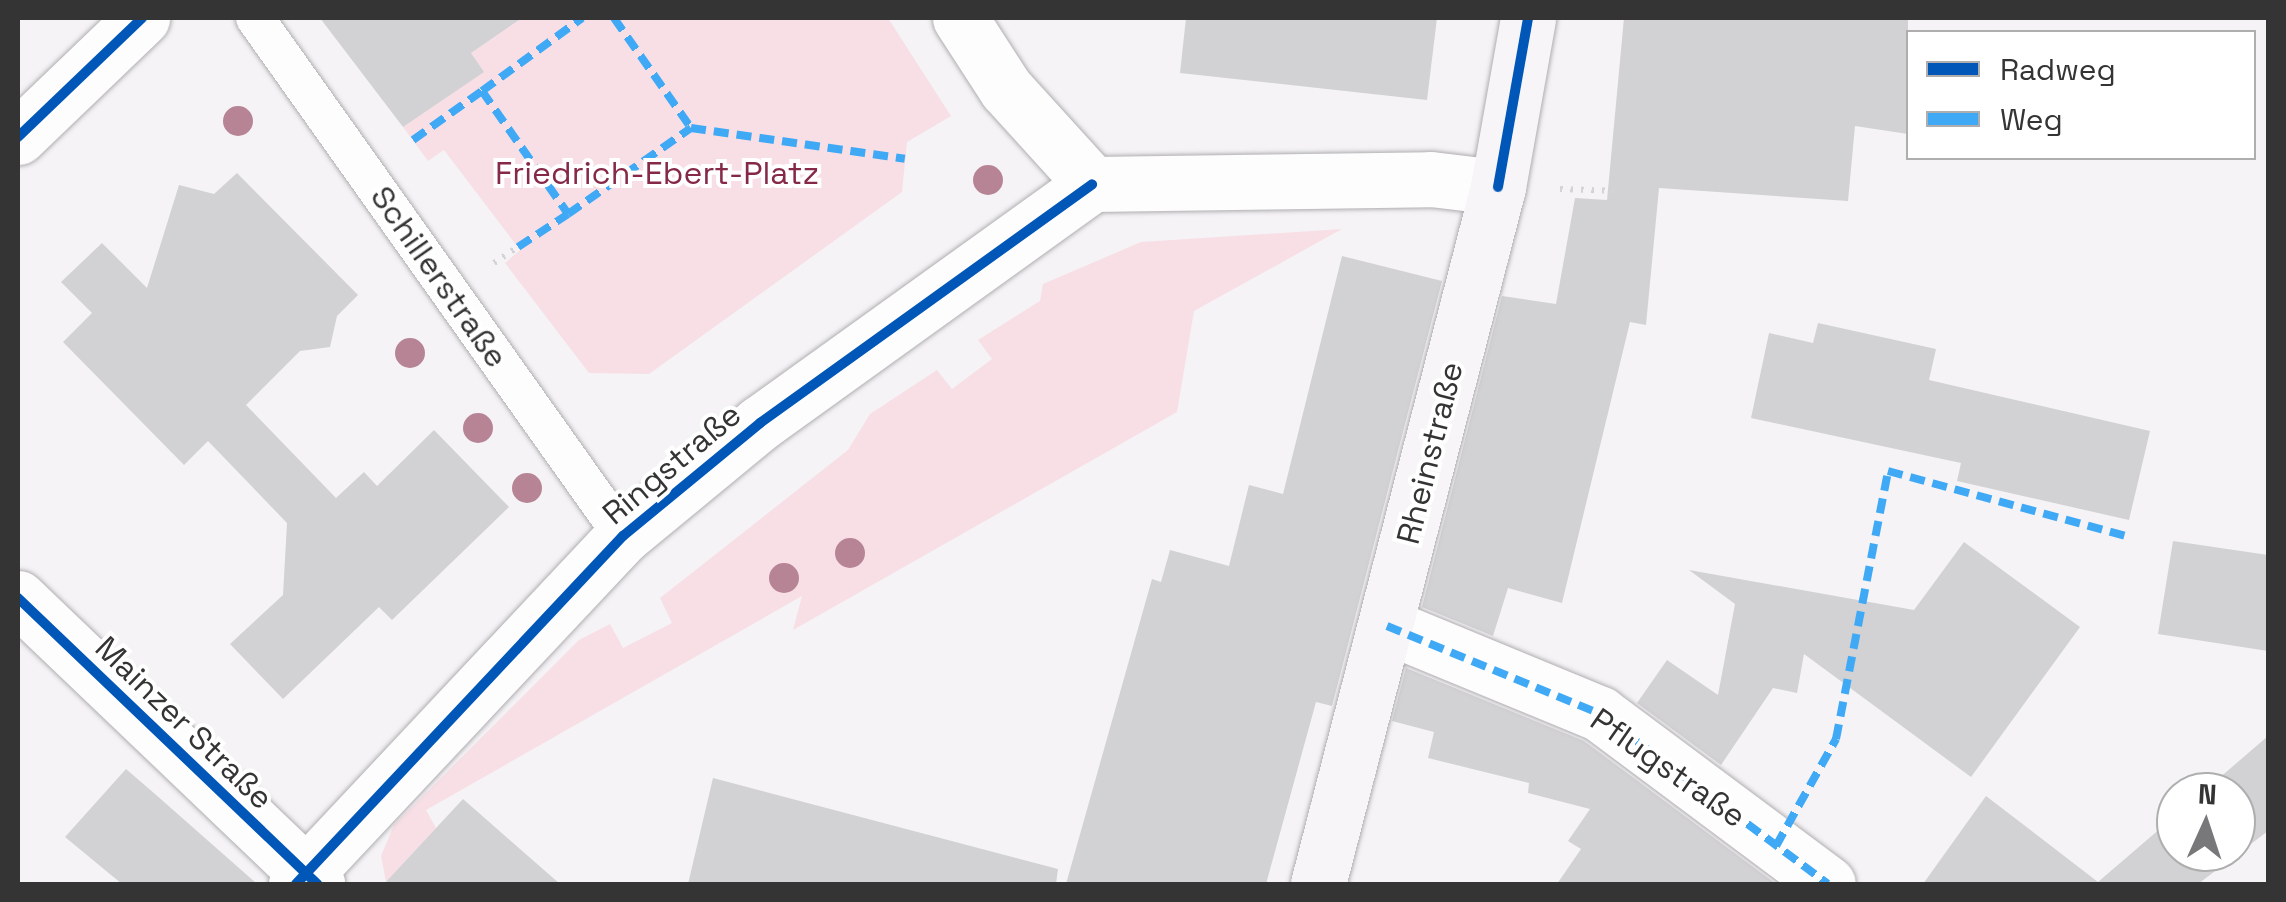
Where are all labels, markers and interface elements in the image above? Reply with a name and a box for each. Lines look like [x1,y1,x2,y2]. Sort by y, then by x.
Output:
legend [1906,30,2256,160]
text: Radweg [2000,50,2116,89]
text: Weg [2000,100,2063,139]
park label: Friedrich-Ebert-Platz [495,154,819,192]
street label: Schillerstraße [362,179,516,375]
street label: Rheinstraße [1389,358,1471,548]
street label: Ringstraße [595,395,749,533]
street label: Mainzer Straße [87,629,281,817]
street label: Pflugstraße [1583,700,1753,836]
north arrow [2156,772,2256,872]
text: N [2197,776,2218,813]

